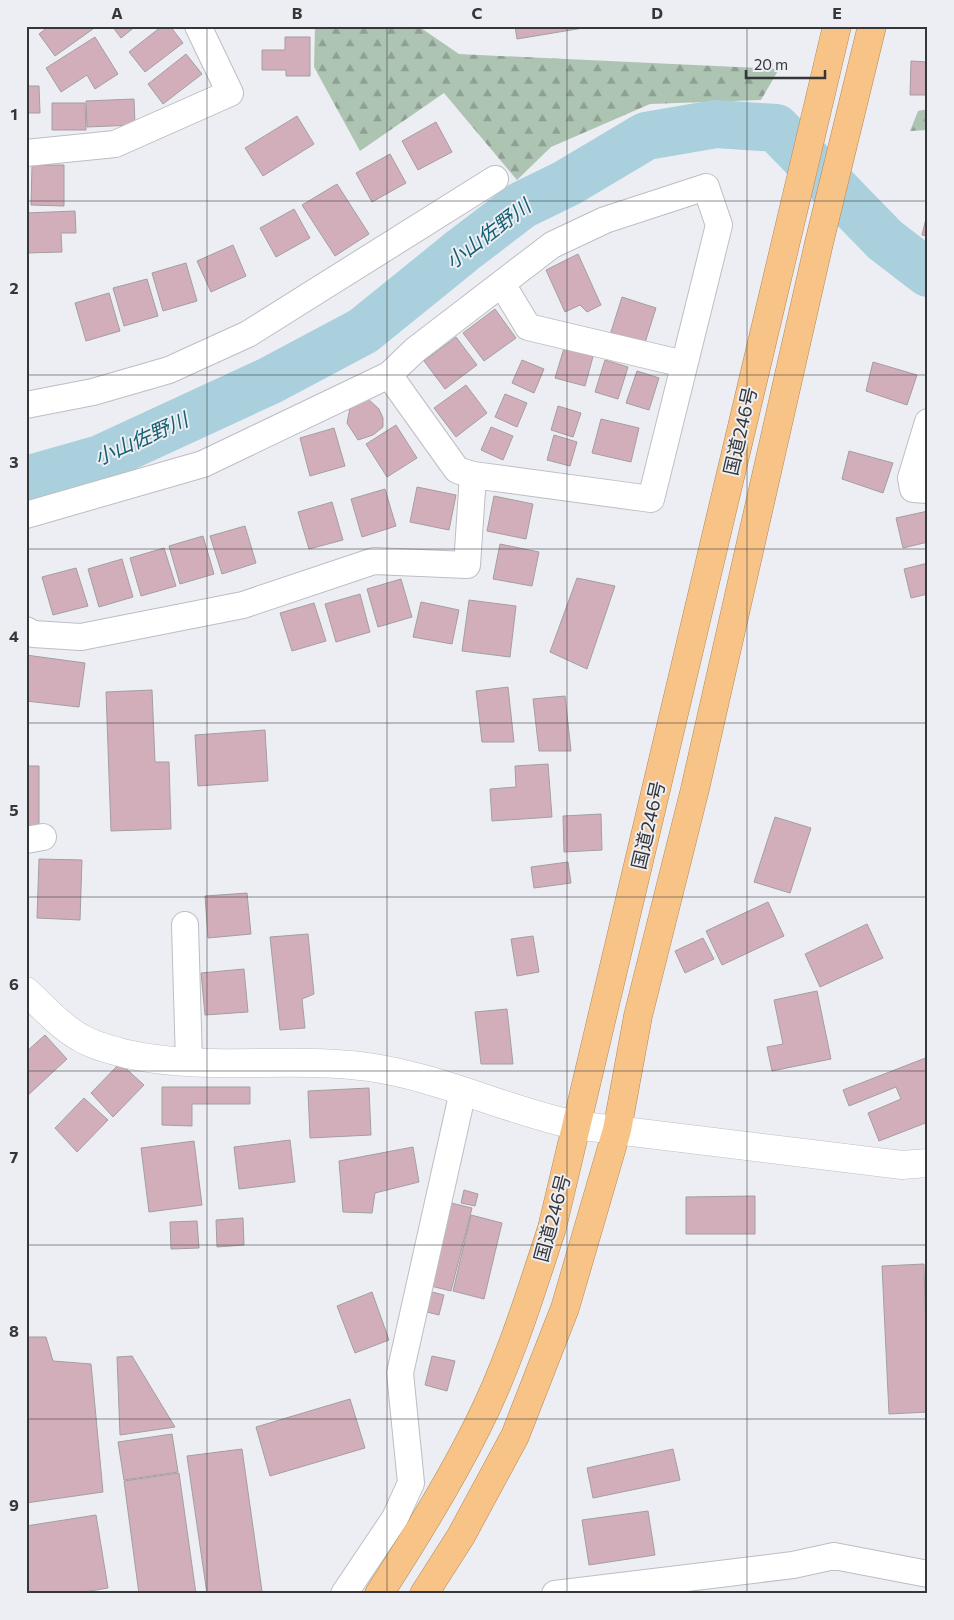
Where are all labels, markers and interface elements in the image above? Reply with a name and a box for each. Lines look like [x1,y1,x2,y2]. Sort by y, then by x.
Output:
text: A [111,3,123,22]
text: B [292,3,303,22]
text: C [472,3,483,22]
text: D [651,3,663,22]
text: E [832,3,842,22]
scale bar [746,48,825,80]
text: 20 m [754,55,788,73]
text: 1 [10,104,18,123]
water label: 小山佐野川 [440,192,536,273]
text: 2 [9,278,19,297]
street label: 国道246号 [718,384,761,477]
water label: 小山佐野川 [90,406,193,469]
text: 3 [9,452,19,471]
text: 4 [9,626,19,645]
street label: 国道246号 [626,778,669,871]
text: 5 [9,800,19,819]
text: 6 [9,974,19,993]
text: 7 [10,1147,19,1166]
street label: 国道246号 [529,1171,574,1264]
text: 8 [9,1321,19,1340]
text: 9 [9,1495,19,1514]

